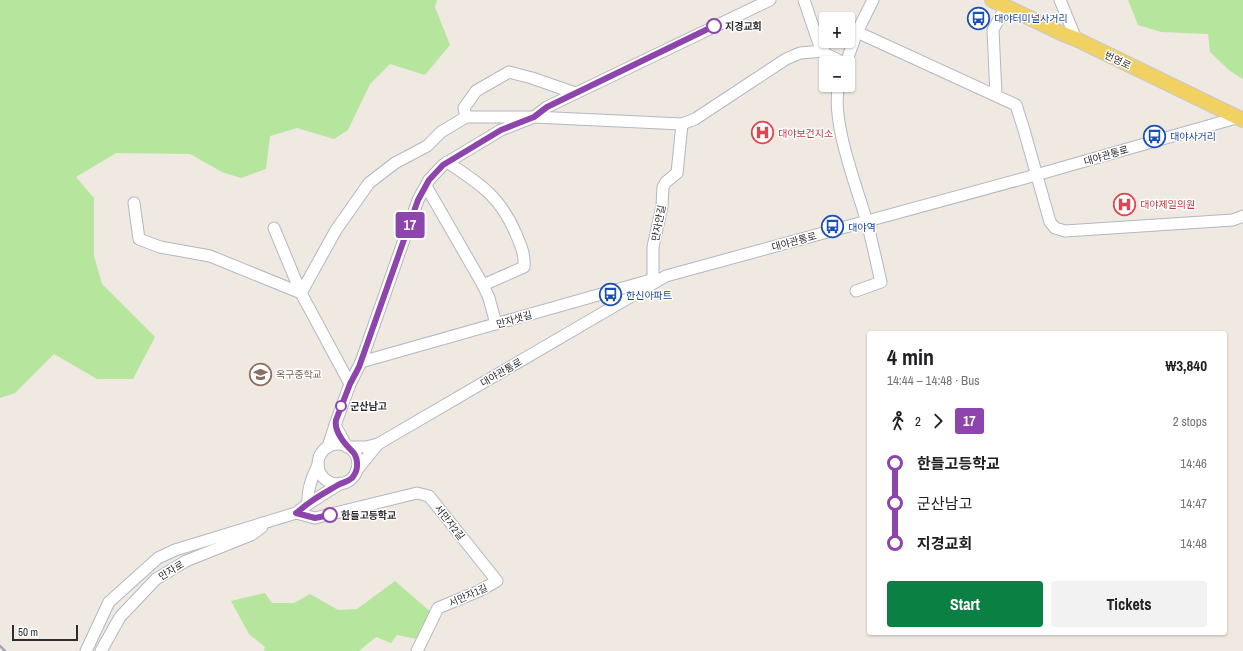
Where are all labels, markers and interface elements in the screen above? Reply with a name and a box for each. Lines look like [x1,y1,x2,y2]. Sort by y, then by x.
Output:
bus stop icon: 대야터미널사거리 [966,5,992,31]
map controls [819,12,855,92]
button: + [819,12,855,48]
place label: 대야터미널사거리 [994,12,1068,25]
marker: 지경교회 [706,18,722,34]
place label: 지경교회 [725,20,762,33]
street label: 번영로 [1103,49,1133,72]
button: − [819,56,855,92]
hospital icon: 대야보건지소 [750,120,776,146]
bus stop icon: 대야사거리 [1141,123,1167,149]
place label: 대야보건지소 [778,127,833,140]
place label: 대야사거리 [1170,130,1216,143]
street label: 대야관통로 [1082,143,1130,168]
hospital icon: 대야제일의원 [1112,191,1138,217]
place label: 대야제일의원 [1140,198,1195,211]
street label: 만자안길 [649,204,668,242]
line badge: 17 [392,212,428,238]
bus stop icon: 대야역 [819,214,845,240]
text: 17 [404,216,416,234]
place label: 대야역 [848,221,876,234]
street label: 대야관통로 [770,229,818,254]
bus stop icon: 한신아파트 [598,282,624,308]
place label: 한신아파트 [626,289,672,302]
street label: 만자샛길 [495,308,534,331]
text: 4 min [887,342,934,372]
street label: 대야관통로 [478,355,524,390]
text: ₩3,840 [1166,355,1207,376]
school or university icon: 옥구중학교 [248,361,274,387]
place label: 옥구중학교 [276,368,322,381]
text: 14:44 – 14:48 · Bus [887,372,979,389]
marker: 군산남고 [335,400,347,412]
place label: 군산남고 [350,400,388,413]
icon: walk [887,410,909,432]
icon: forward [927,410,949,432]
text: 17 [963,412,976,430]
text: 2 [915,413,921,430]
text: 2 stops [1173,413,1207,430]
text: 한들고등학교 [917,453,1000,474]
text: 14:46 [1180,455,1207,472]
text: 군산남고 [917,493,972,514]
text: 14:47 [1180,495,1207,512]
street label: 서만자2길 [432,502,467,543]
marker: 한들고등학교 [322,507,338,523]
place label: 한들고등학교 [341,509,396,522]
text: 지경교회 [917,533,972,554]
text: 14:48 [1180,535,1207,552]
street label: 만자로 [156,558,186,583]
street label: 서만자1길 [447,581,490,610]
button: Start [887,581,1043,627]
button: Tickets [1051,581,1207,627]
scale bar [12,623,78,642]
text: 50 m [18,625,38,639]

